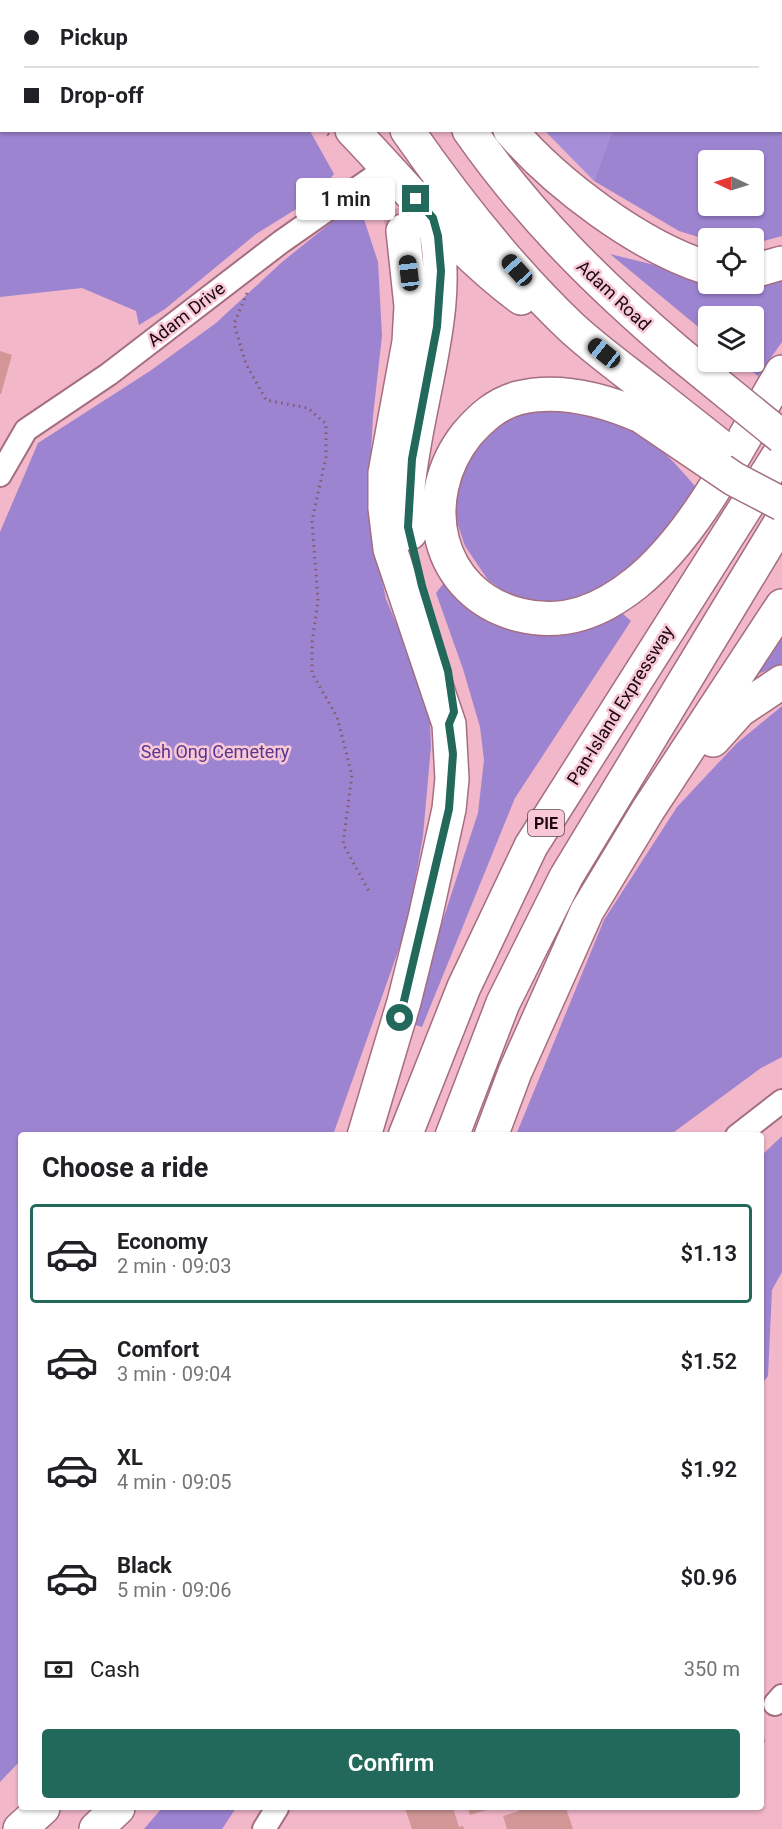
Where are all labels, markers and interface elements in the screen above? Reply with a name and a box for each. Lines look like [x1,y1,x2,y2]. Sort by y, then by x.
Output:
text: Pickup [60,25,128,50]
text: Drop-off [60,83,144,108]
north arrow [698,150,764,216]
map controls [698,150,764,372]
callout: 1 min [296,178,395,220]
route end [402,185,429,212]
text: 1 min [320,187,371,211]
button: locate [698,228,764,294]
car [498,251,536,289]
car [398,254,420,292]
street label: Adam Road [573,256,655,334]
street label: Adam Drive [143,277,229,351]
button: layers [698,306,764,372]
car [584,335,624,371]
street label: Pan-Island Expressway [562,621,678,789]
park label: Seh Ong Cemetery [141,741,290,762]
road number: PIE [528,810,564,836]
route start [386,1004,413,1031]
text: Choose a ride [42,1152,208,1184]
icon: car [45,1227,99,1281]
text: Economy [117,1229,208,1254]
text: $1.13 [680,1241,737,1266]
text: 2 min · 09:03 [117,1254,232,1278]
icon: car [45,1335,99,1389]
text: Comfort [117,1337,199,1362]
text: $1.52 [680,1349,737,1374]
text: 3 min · 09:04 [117,1362,232,1386]
icon: car [45,1443,99,1497]
text: XL [117,1445,143,1470]
text: $1.92 [680,1457,737,1482]
text: 4 min · 09:05 [117,1470,232,1494]
icon: car [45,1551,99,1605]
text: Black [117,1553,172,1578]
text: $0.96 [680,1565,737,1590]
text: 5 min · 09:06 [117,1578,232,1602]
icon: cash [42,1653,75,1686]
text: Cash [90,1657,140,1682]
text: 350 m [684,1657,740,1681]
button: Confirm [42,1729,740,1798]

